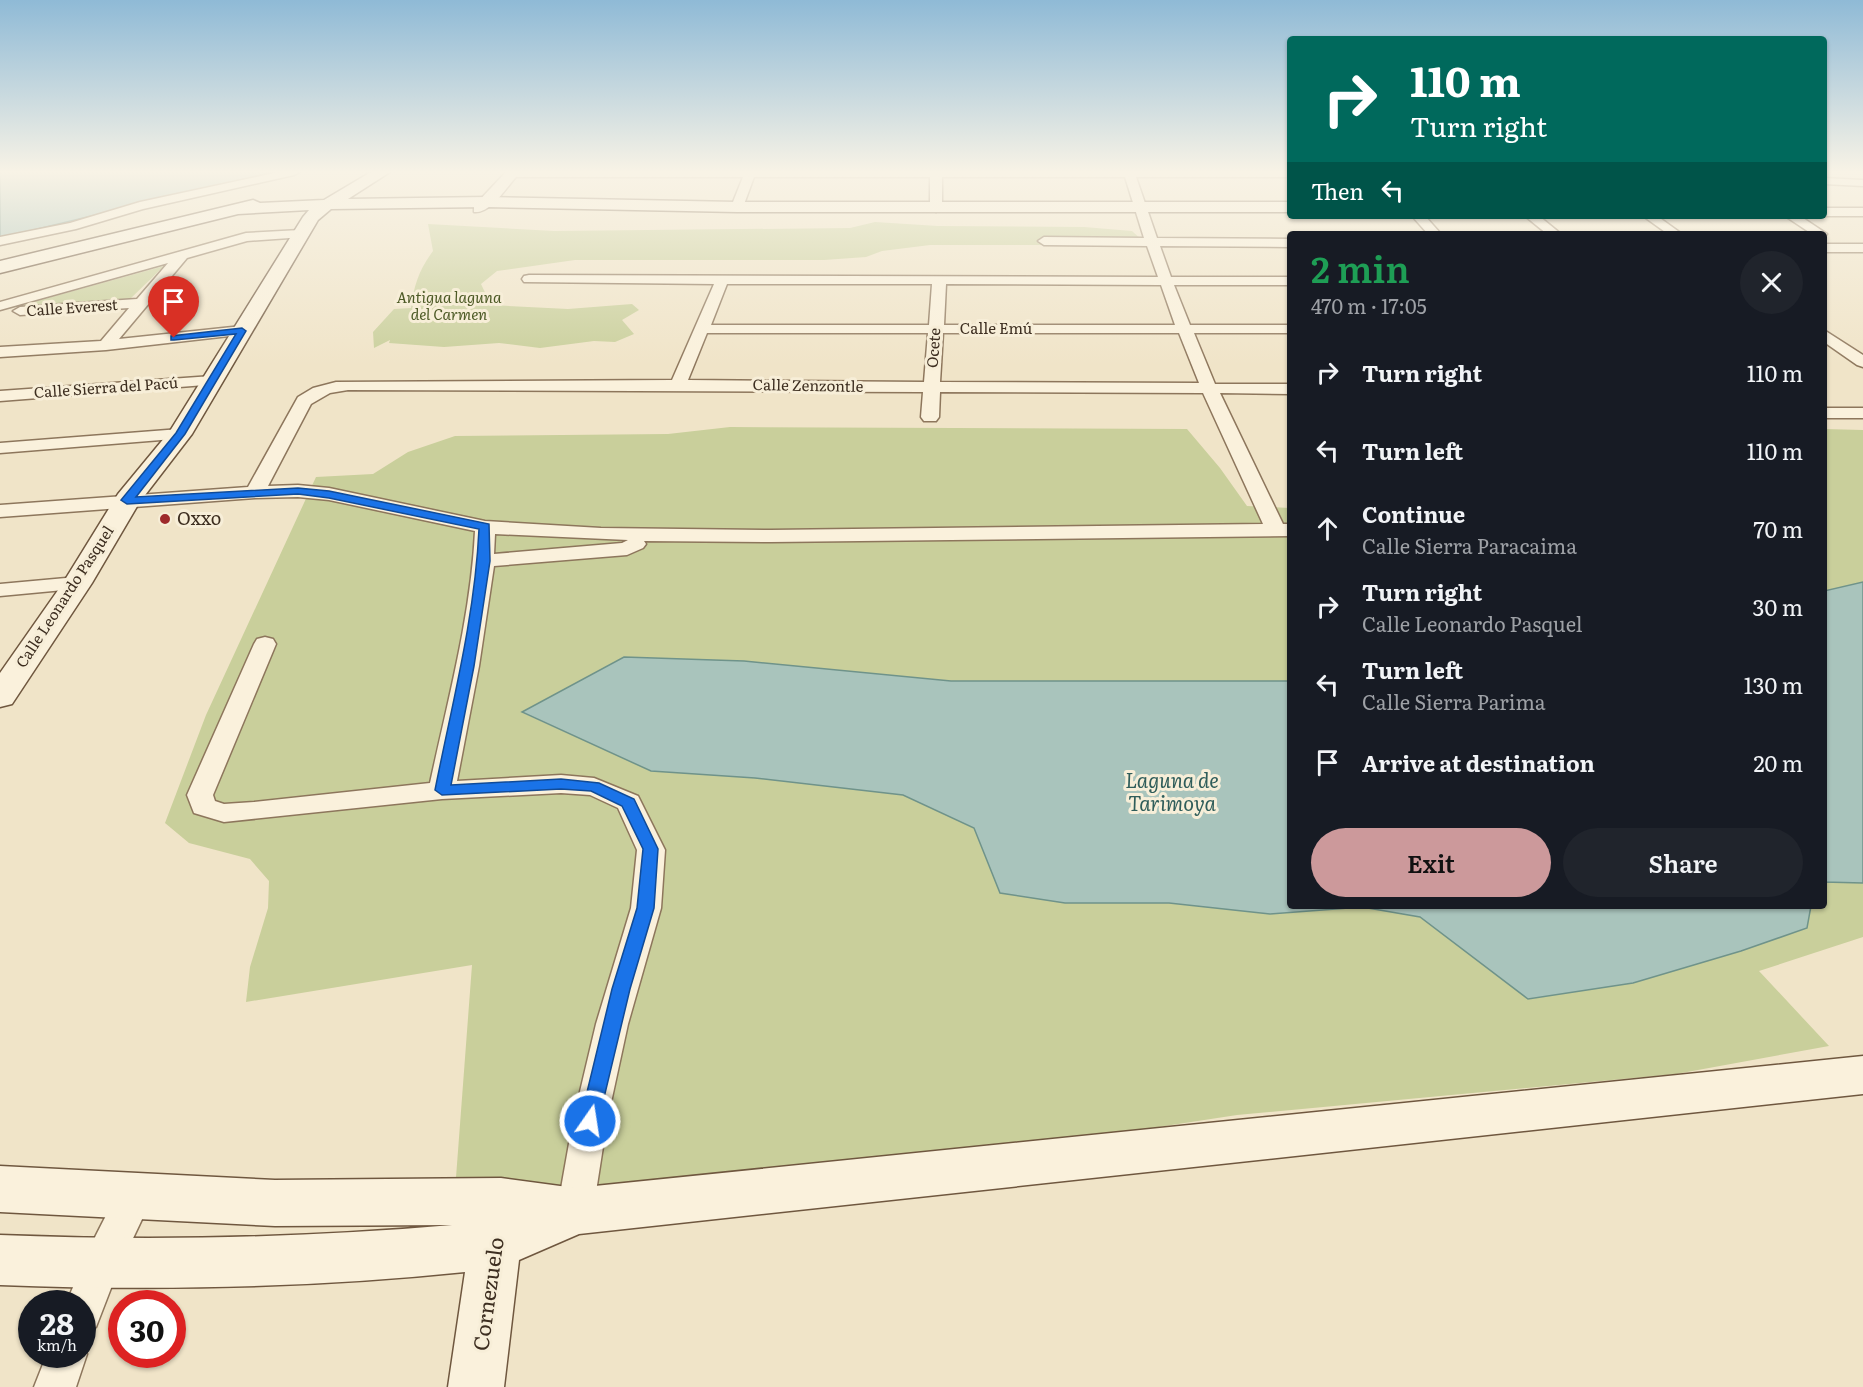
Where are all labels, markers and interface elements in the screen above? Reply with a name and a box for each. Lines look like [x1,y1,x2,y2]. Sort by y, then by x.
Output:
text: 110 m [1410,48,1521,110]
icon: right [1311,60,1389,138]
text: Turn right [1410,105,1547,145]
text: Then [1311,174,1364,207]
icon: left [1376,174,1409,207]
text: 2 min [1311,241,1410,294]
button: close [1740,251,1803,314]
pin [148,276,199,338]
icon: arrive [157,285,190,318]
park label: Antigua laguna del Carmen [396,285,502,325]
text: 470 m · 17:05 [1311,290,1427,320]
street label: Calle Everest [25,292,118,321]
street label: Calle Emú [960,316,1033,339]
street label: Ocete [920,327,945,369]
icon: right [1311,356,1344,389]
text: Turn right [1362,356,1482,389]
text: 110 m [1747,356,1803,389]
street label: Calle Sierra del Pacú [33,370,179,403]
street label: Calle Zenzontle [753,372,864,397]
icon: left [1311,434,1344,467]
text: Turn left [1362,434,1463,467]
text: 110 m [1747,434,1803,467]
text: Continue [1362,497,1465,530]
place label: Oxxo [177,504,221,531]
marker: Oxxo [158,512,172,526]
icon: ahead [1311,512,1344,545]
text: 70 m [1753,512,1803,545]
street label: Calle Leonardo Pasquel [9,521,118,672]
text: Calle Sierra Paracaima [1362,530,1577,560]
text: Turn right [1362,575,1482,608]
icon: right [1311,590,1344,623]
text: 30 m [1753,590,1803,623]
text: Calle Leonardo Pasquel [1362,608,1583,638]
text: Turn left [1362,653,1463,686]
icon: left [1311,668,1344,701]
text: 130 m [1744,668,1803,701]
text: Calle Sierra Parima [1362,686,1546,716]
icon: arrive [1311,746,1344,779]
text: Arrive at destination [1362,746,1595,779]
text: 20 m [1753,746,1803,779]
water label: Laguna de Tarimoya [1125,764,1219,817]
button: Exit [1311,828,1551,897]
button: Share [1563,828,1803,897]
position arrow [558,1089,622,1153]
street label: Cornezuelo [463,1235,510,1353]
speed limit sign: 30 [108,1290,186,1368]
text: 28 [40,1300,74,1344]
text: km/h [37,1333,77,1356]

